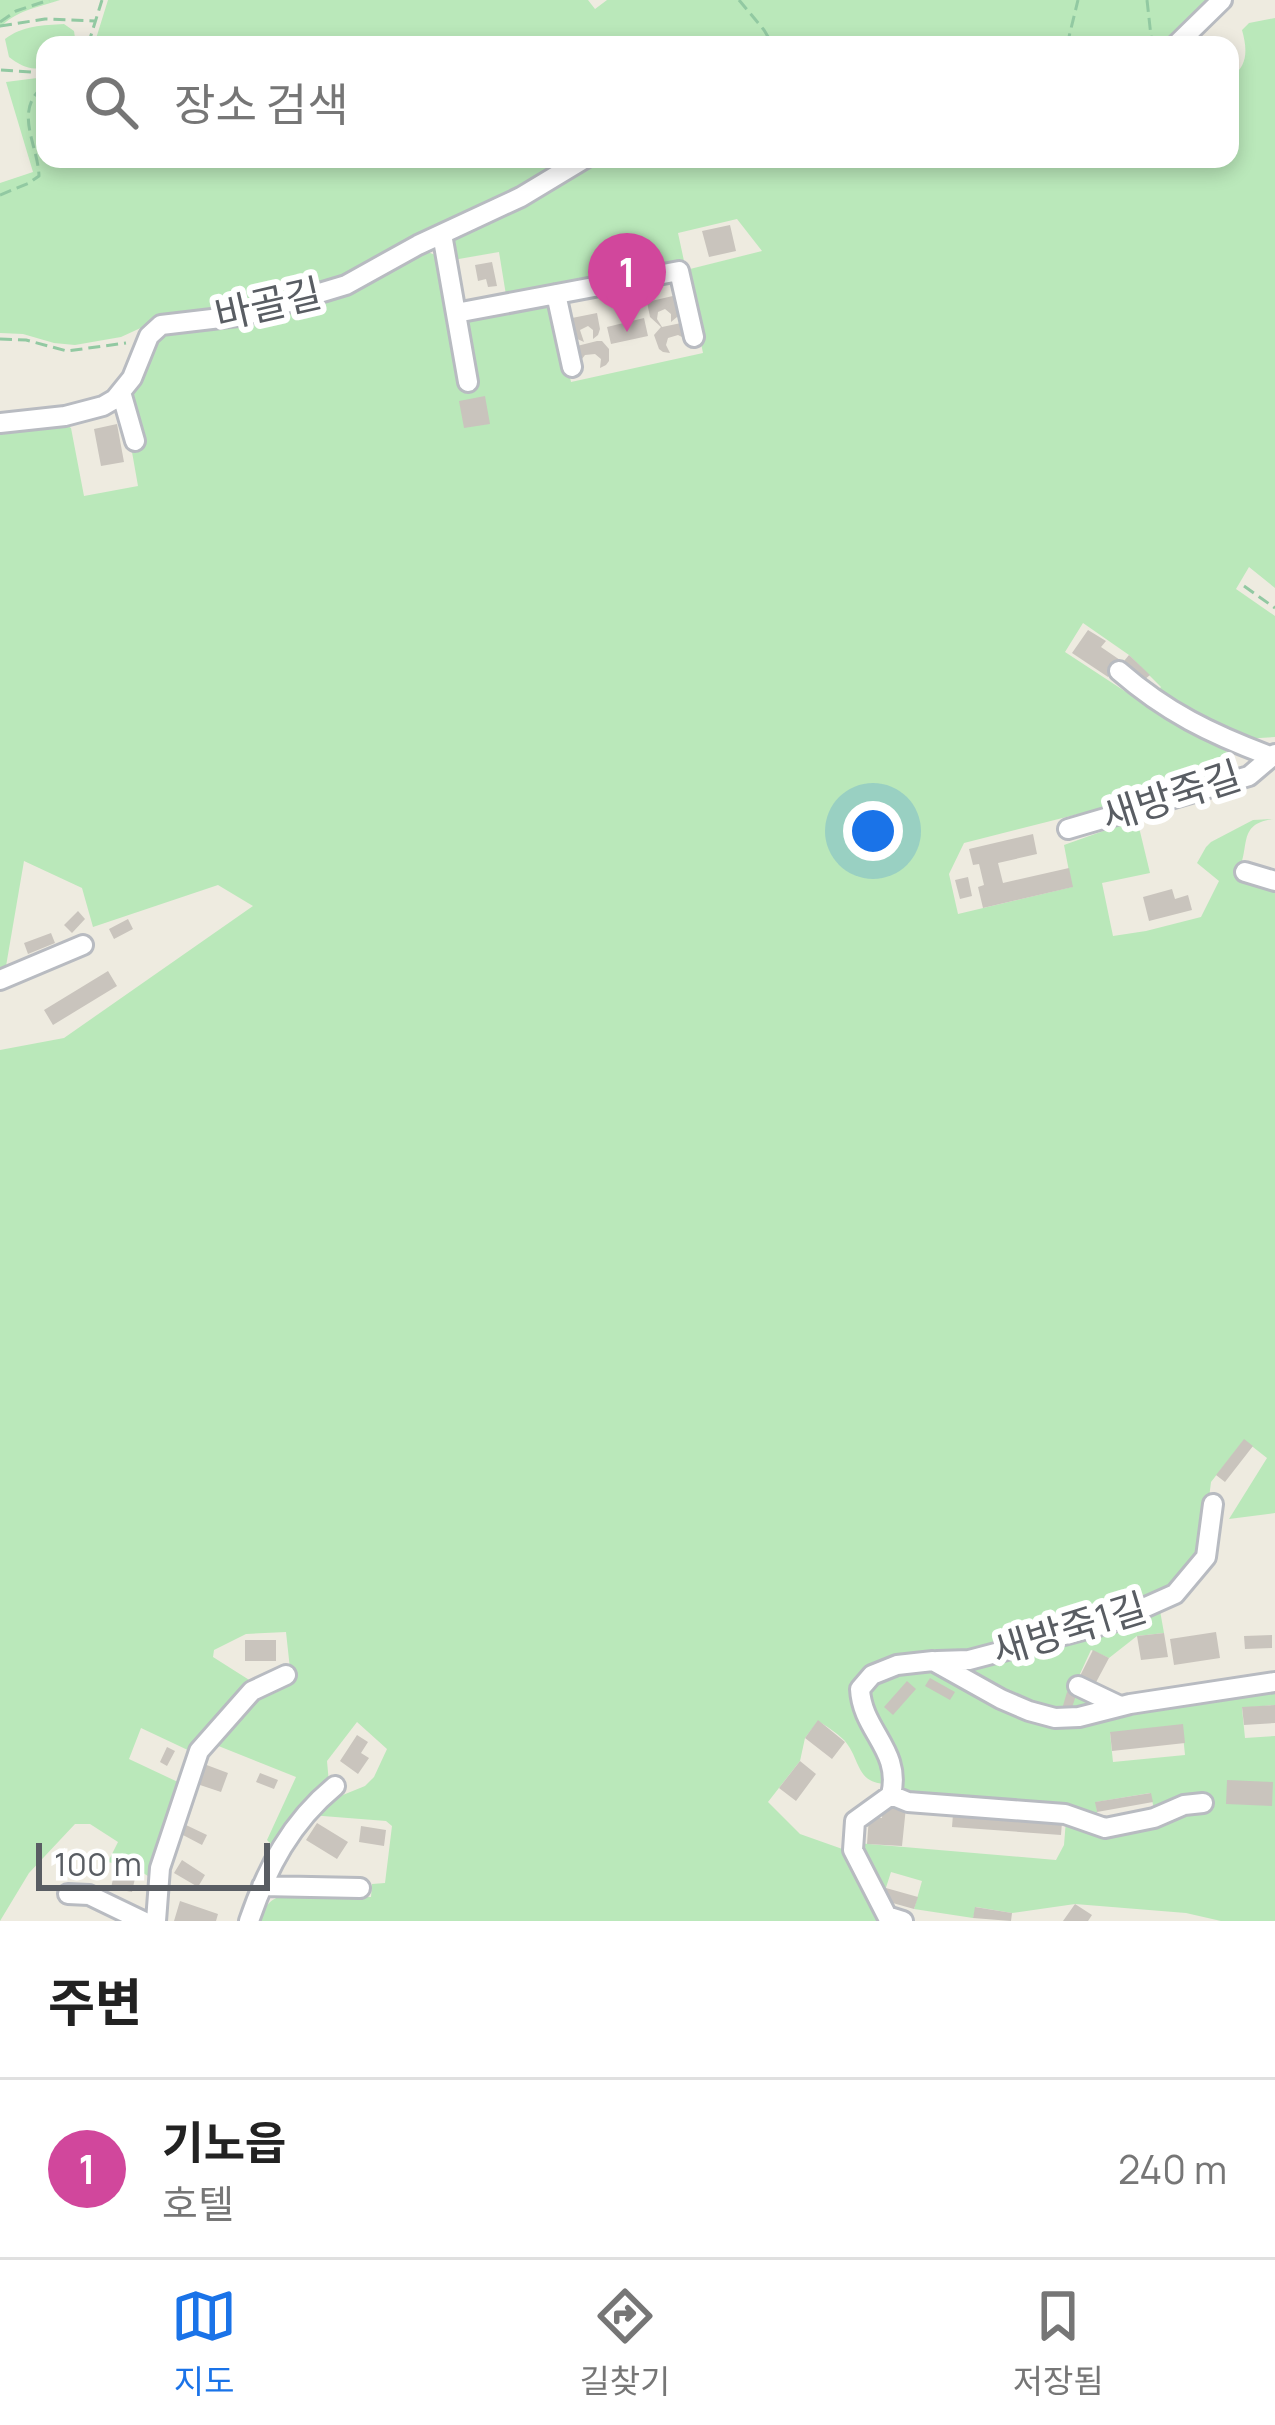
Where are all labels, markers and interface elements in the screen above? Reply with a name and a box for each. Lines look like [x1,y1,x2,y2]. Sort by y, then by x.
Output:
search box [36,36,1239,168]
icon: search [78,69,144,135]
text: 장소 검색 [174,73,349,135]
pin: 1 [588,233,666,332]
street label: 바골길 [209,265,326,341]
street label: 새방죽길 [1094,747,1247,843]
your location [843,801,903,861]
street label: 새방죽1길 [985,1579,1153,1677]
scale bar [36,1837,270,1890]
text: 100 m [54,1841,142,1886]
text: 주변 [48,1967,142,2036]
text: 기노읍 [162,2111,286,2173]
text: 1 [78,2142,96,2196]
text: 240 m [1118,2142,1227,2196]
text: 호텔 [162,2176,234,2230]
tab: 지도 [171,2283,237,2403]
tab: 길찾기 [579,2283,670,2403]
tab: 저장됨 [1013,2283,1104,2403]

